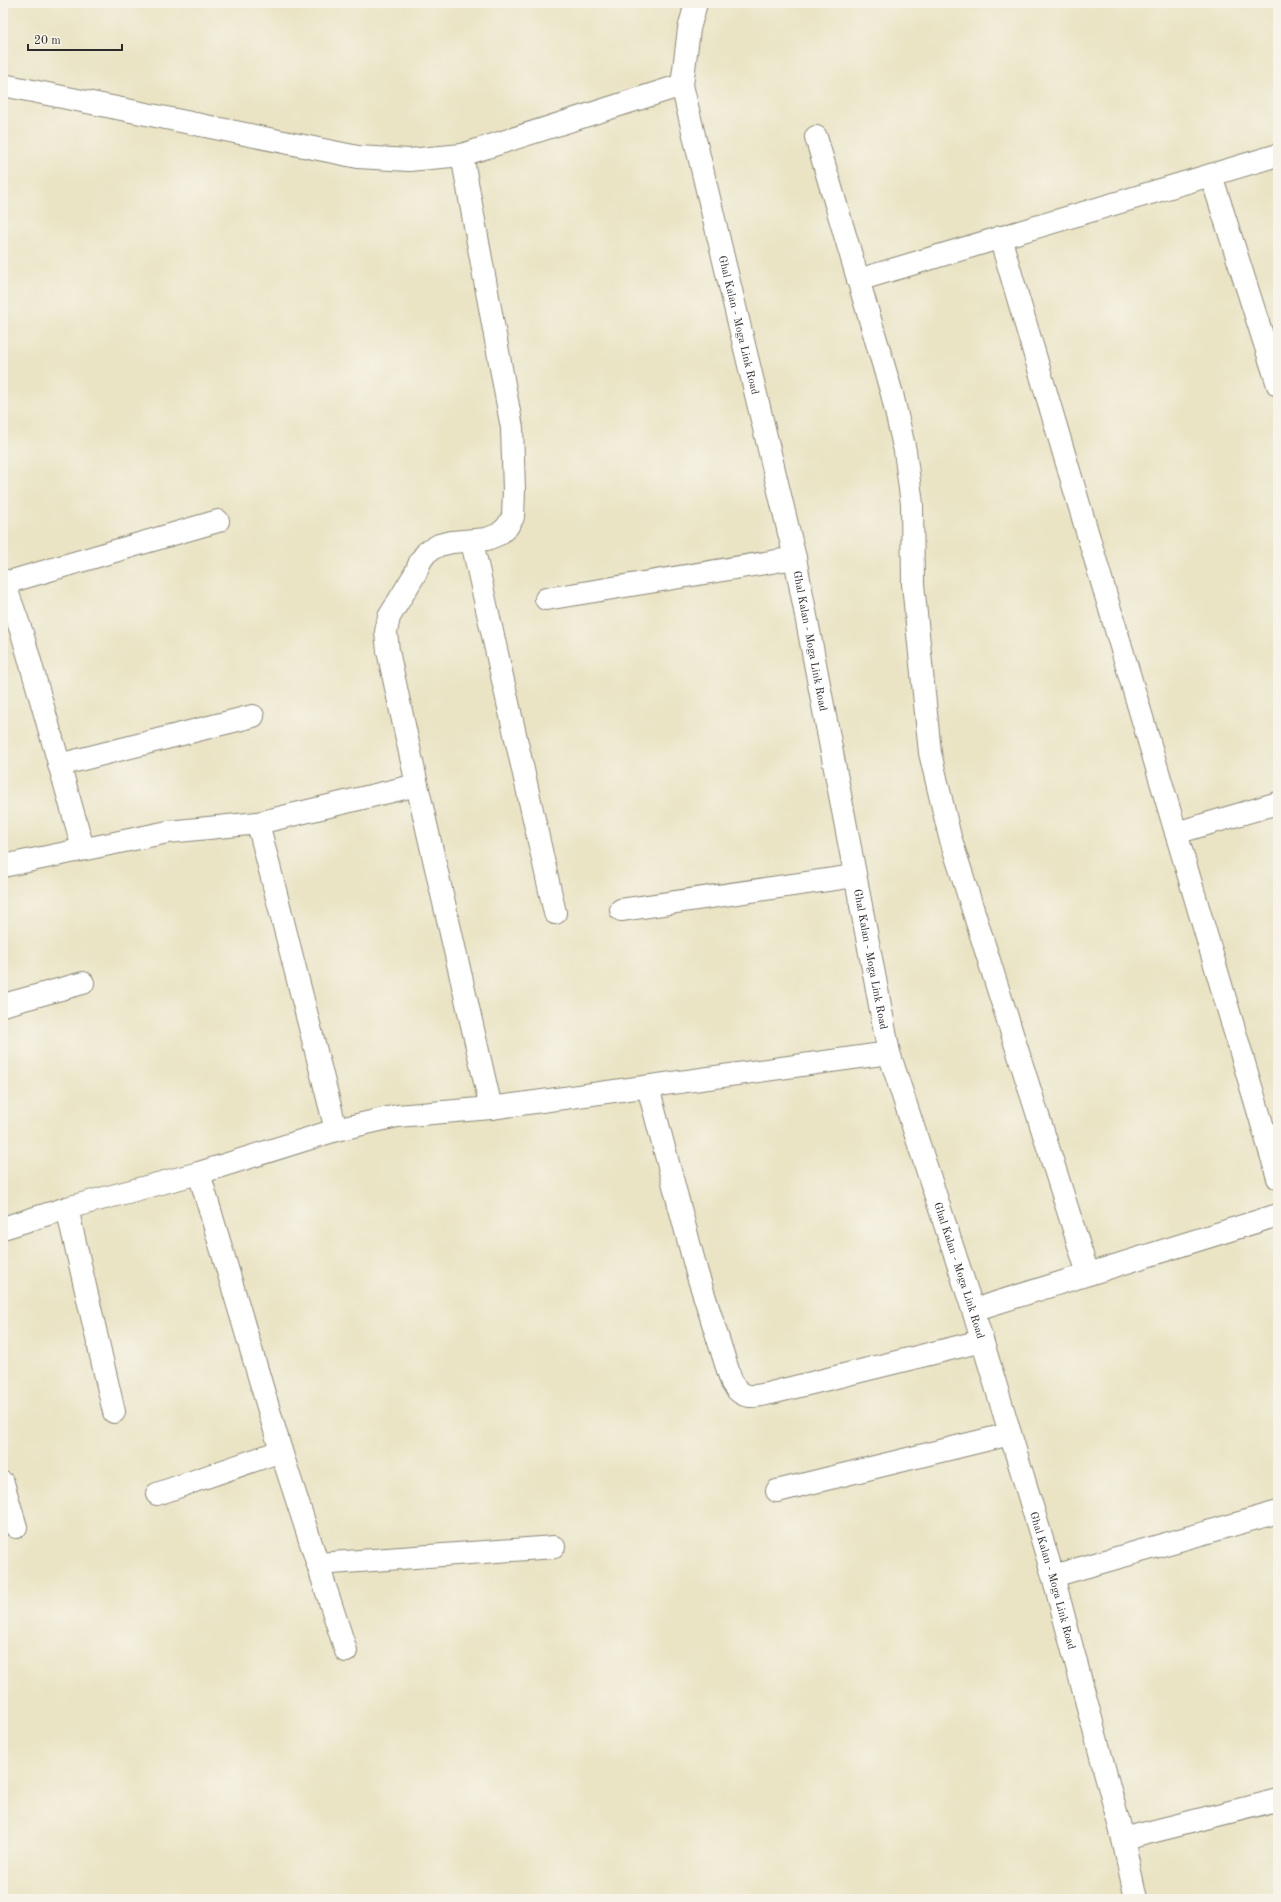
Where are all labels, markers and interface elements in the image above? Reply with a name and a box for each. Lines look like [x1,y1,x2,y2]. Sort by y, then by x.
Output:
scale bar [28,26,122,52]
text: 20 m [34,35,61,47]
street label: Ghal Kalan - Moga Link Road [716,255,760,396]
street label: Ghal Kalan - Moga Link Road [791,570,828,712]
street label: Ghal Kalan - Moga Link Road [851,888,888,1031]
street label: Ghal Kalan - Moga Link Road [931,1201,985,1340]
street label: Ghal Kalan - Moga Link Road [1027,1511,1076,1651]

